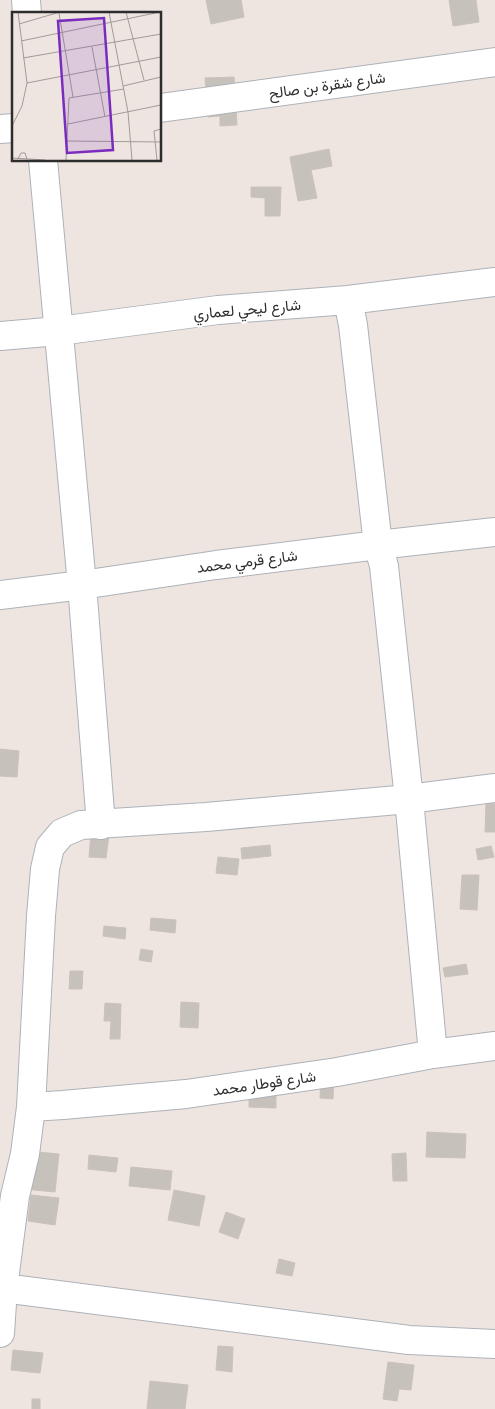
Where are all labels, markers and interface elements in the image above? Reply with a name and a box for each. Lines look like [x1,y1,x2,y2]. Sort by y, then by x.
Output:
inset map [12,12,161,161]
street label: شارع شقرة بن صالح [268,68,387,105]
street label: شارع ليحي لعماري [193,296,302,327]
street label: شارع قرمي محمد [196,546,299,581]
street label: شارع قوطار محمد [211,1067,317,1102]

